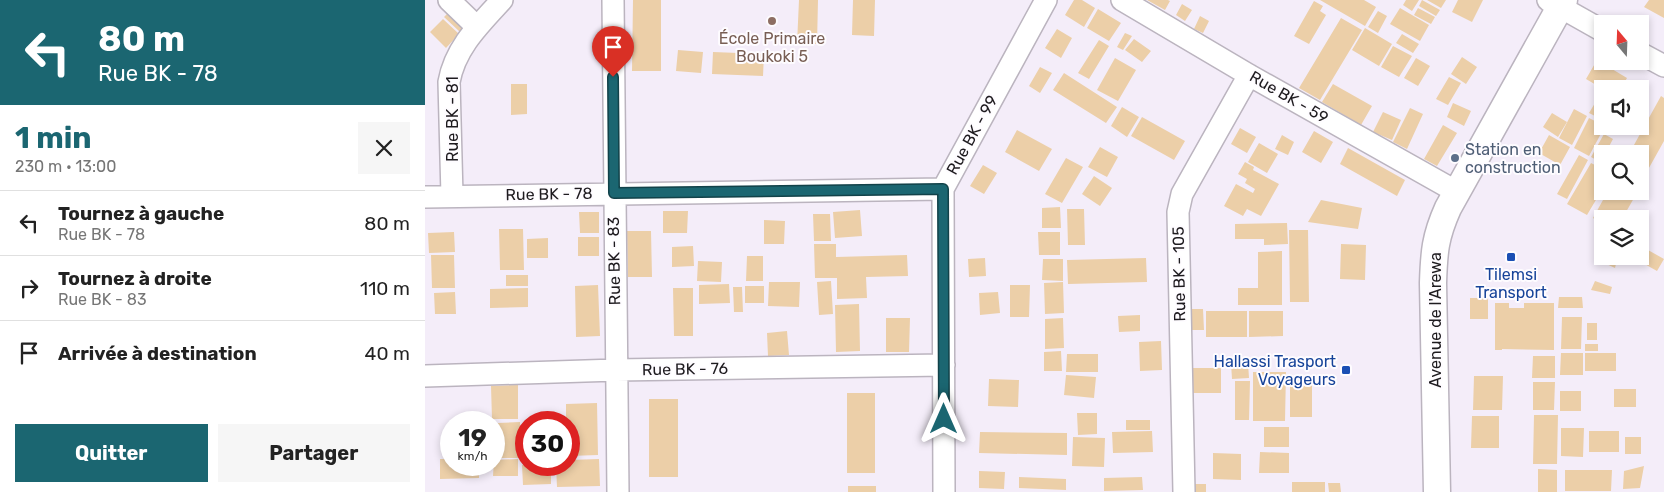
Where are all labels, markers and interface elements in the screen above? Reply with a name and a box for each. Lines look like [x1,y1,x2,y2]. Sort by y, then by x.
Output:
marker: École Primaire Boukoki 5 [766,15,778,27]
north arrow [1594,15,1649,70]
map controls [1594,15,1649,265]
text: 80 m [98,18,185,60]
icon: left [15,20,80,85]
pin [592,26,634,77]
place label: École Primaire Boukoki 5 [719,29,825,66]
icon: arrive [599,33,627,61]
text: Rue BK - 78 [98,60,218,87]
street label: Rue BK - 59 [1246,67,1332,127]
street label: Rue BK - 81 [443,76,462,162]
button: sound [1594,80,1649,135]
street label: Rue BK - 99 [942,92,1002,178]
text: 1 min [15,120,92,156]
button: close [358,122,410,174]
place label: Station en construction [1465,140,1561,177]
button: search [1594,145,1649,200]
marker: Station en construction [1449,152,1461,164]
text: 230 m · 13:00 [15,157,116,176]
street label: Rue BK - 78 [505,184,593,204]
text: Tournez à gauche [58,202,224,225]
icon: left [15,209,43,237]
button: layers [1594,210,1649,265]
text: 80 m [364,212,410,235]
street label: Rue BK - 83 [604,217,624,305]
text: Rue BK - 78 [58,225,145,244]
street label: Rue BK - 105 [1169,226,1189,322]
marker: Tilemsi Transport [1505,251,1517,263]
street label: Avenue de l'Arewa [1426,252,1445,388]
place label: Tilemsi Transport [1475,265,1547,302]
text: Tournez à droite [58,267,212,290]
icon: right [15,274,43,302]
text: 110 m [360,277,410,300]
text: Rue BK - 83 [58,290,147,309]
icon: arrive [15,339,43,367]
text: Arrivée à destination [58,342,257,365]
text: 40 m [365,342,410,365]
place label: Hallassi Trasport Voyageurs [1213,352,1336,389]
street label: Rue BK - 76 [642,359,729,379]
marker: Hallassi Trasport Voyageurs [1340,364,1352,376]
position arrow [917,392,969,444]
speed limit sign: 30 [515,411,580,476]
text: 19 [458,423,487,452]
button: Quitter [15,424,208,482]
button: Partager [218,424,410,482]
text: km/h [458,449,487,463]

